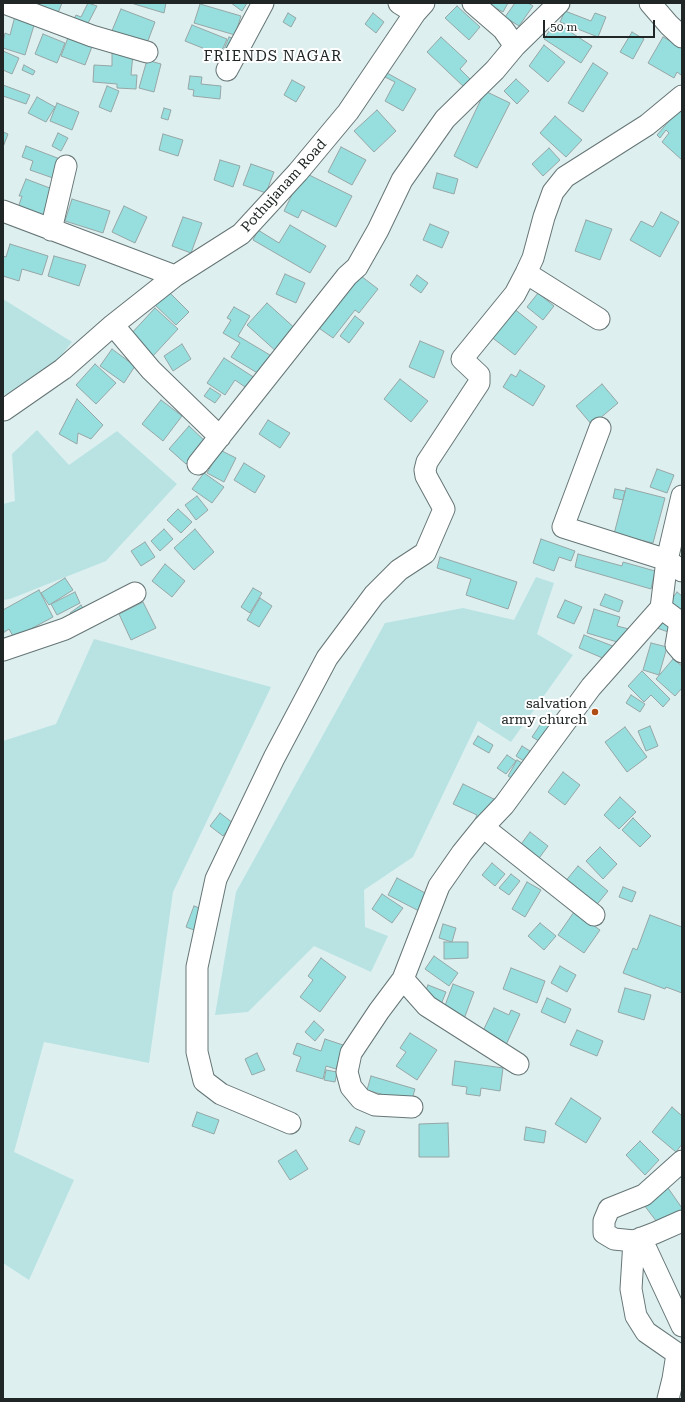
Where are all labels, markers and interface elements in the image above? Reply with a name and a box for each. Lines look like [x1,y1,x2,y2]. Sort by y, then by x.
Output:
scale bar [545,12,657,38]
text: 50 m [550,20,577,34]
district label: FRIENDS NAGAR [203,48,343,66]
street label: Pothujanam Road [238,136,330,236]
place label: salvation army church [501,696,587,728]
marker: salvation army church [590,707,600,717]

